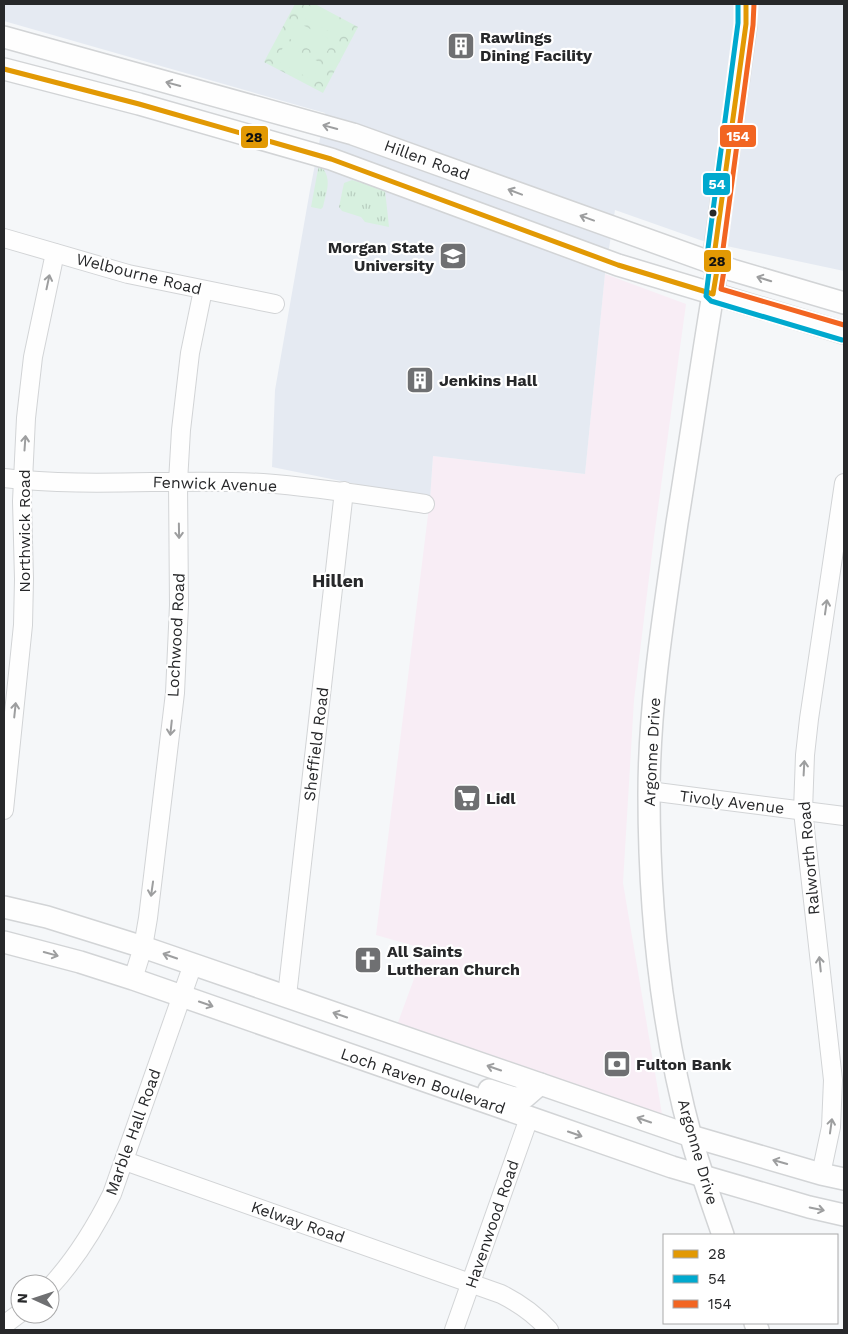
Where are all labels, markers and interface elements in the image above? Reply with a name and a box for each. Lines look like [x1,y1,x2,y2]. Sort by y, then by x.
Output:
place label: Rawlings Dining Facility [480,28,593,65]
building icon: Rawlings Dining Facility [446,31,476,61]
one-way arrow [166,79,182,88]
one-way arrow [322,122,338,132]
line badge: 154 [719,124,757,148]
line badge: 28 [240,125,269,149]
text: 154 [726,128,750,144]
text: 28 [245,129,263,145]
street label: Hillen Road [382,136,472,184]
line badge: 54 [702,172,731,196]
text: 54 [708,176,726,192]
one-way arrow [508,187,523,196]
unlabelled marker [708,208,718,218]
one-way arrow [580,213,595,222]
place label: Morgan State University [328,238,435,275]
school or university icon: Morgan State University [438,241,468,271]
street label: Welbourne Road [74,249,204,299]
line badge: 28 [703,249,732,273]
text: 28 [708,253,726,269]
one-way arrow [756,274,772,284]
one-way arrow [44,275,54,291]
building icon: Jenkins Hall [405,365,435,395]
place label: Jenkins Hall [439,371,538,390]
one-way arrow [20,435,29,451]
street label: Northwick Road [15,469,34,593]
street label: Fenwick Avenue [152,472,278,496]
one-way arrow [174,522,184,538]
district label: Hillen [312,570,364,591]
street label: Lochwood Road [163,572,189,698]
one-way arrow [821,599,831,615]
street label: Sheffield Road [300,686,332,802]
street label: Argonne Drive [640,697,664,807]
one-way arrow [10,702,20,718]
one-way arrow [166,719,176,735]
one-way arrow [800,760,809,776]
supermarket icon: Lidl [452,783,482,813]
street label: Tivoly Avenue [679,786,785,818]
place label: Lidl [486,789,516,808]
street label: Ralworth Road [795,800,823,916]
one-way arrow [147,881,157,897]
place label: All Saints Lutheran Church [387,942,520,979]
church icon: All Saints Lutheran Church [353,945,383,975]
one-way arrow [42,950,58,959]
one-way arrow [163,951,178,960]
one-way arrow [815,957,825,973]
one-way arrow [197,1000,213,1009]
one-way arrow [333,1010,349,1019]
street label: Loch Raven Boulevard [338,1044,508,1118]
bank icon: Fulton Bank [602,1049,632,1079]
place label: Fulton Bank [636,1055,732,1074]
one-way arrow [487,1063,502,1072]
street label: Marble Hall Road [101,1066,165,1198]
street label: Argonne Drive [674,1097,722,1207]
one-way arrow [637,1115,653,1124]
one-way arrow [826,1118,836,1134]
one-way arrow [567,1130,582,1139]
street label: Havenwood Road [461,1157,523,1291]
one-way arrow [773,1157,789,1166]
street label: Kelway Road [249,1197,347,1247]
one-way arrow [809,1205,825,1214]
legend [663,1234,838,1324]
text: 28 [708,1245,726,1263]
text: 54 [708,1270,726,1288]
north arrow [10,1274,60,1324]
text: N [14,1293,30,1304]
text: 154 [708,1295,732,1313]

